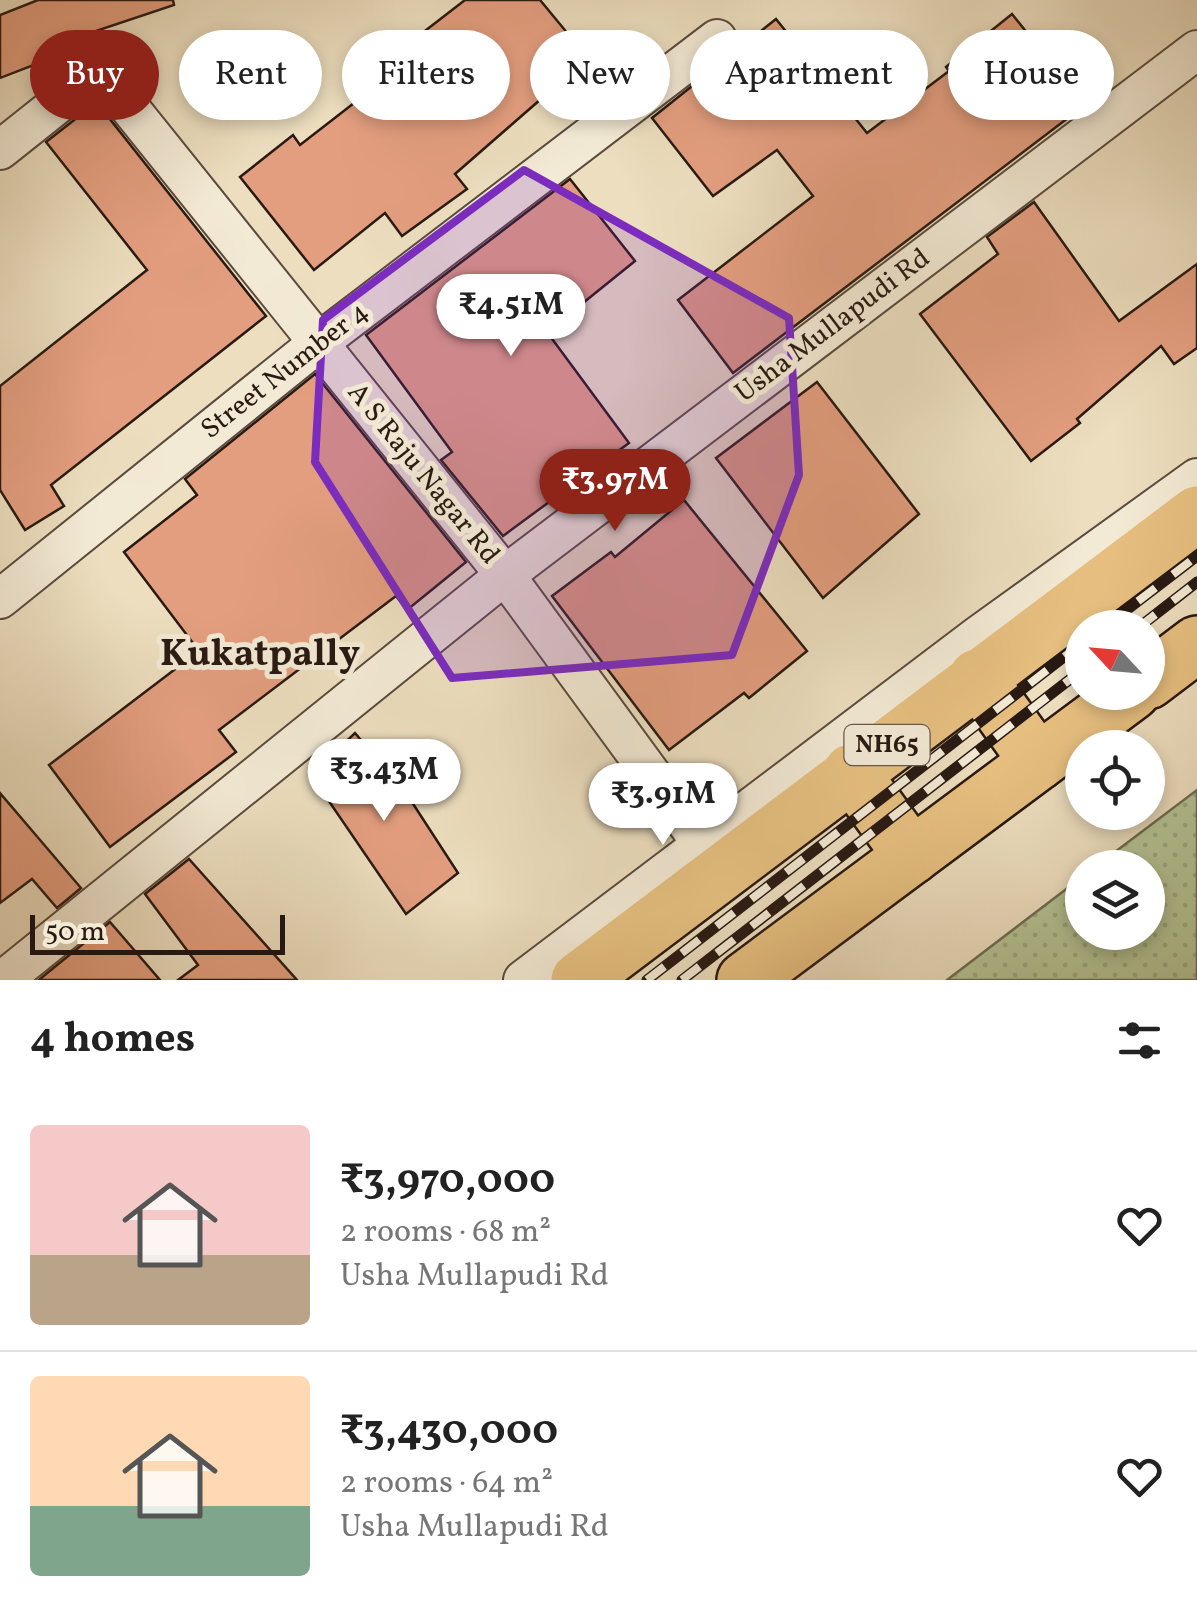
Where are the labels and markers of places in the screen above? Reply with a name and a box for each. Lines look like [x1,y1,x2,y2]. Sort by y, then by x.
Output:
pin: ₹4.51M [430,274,592,359]
pin: ₹3.97M [534,449,696,534]
pin: ₹3.43M [303,739,465,824]
pin: ₹3.91M [582,763,744,848]

